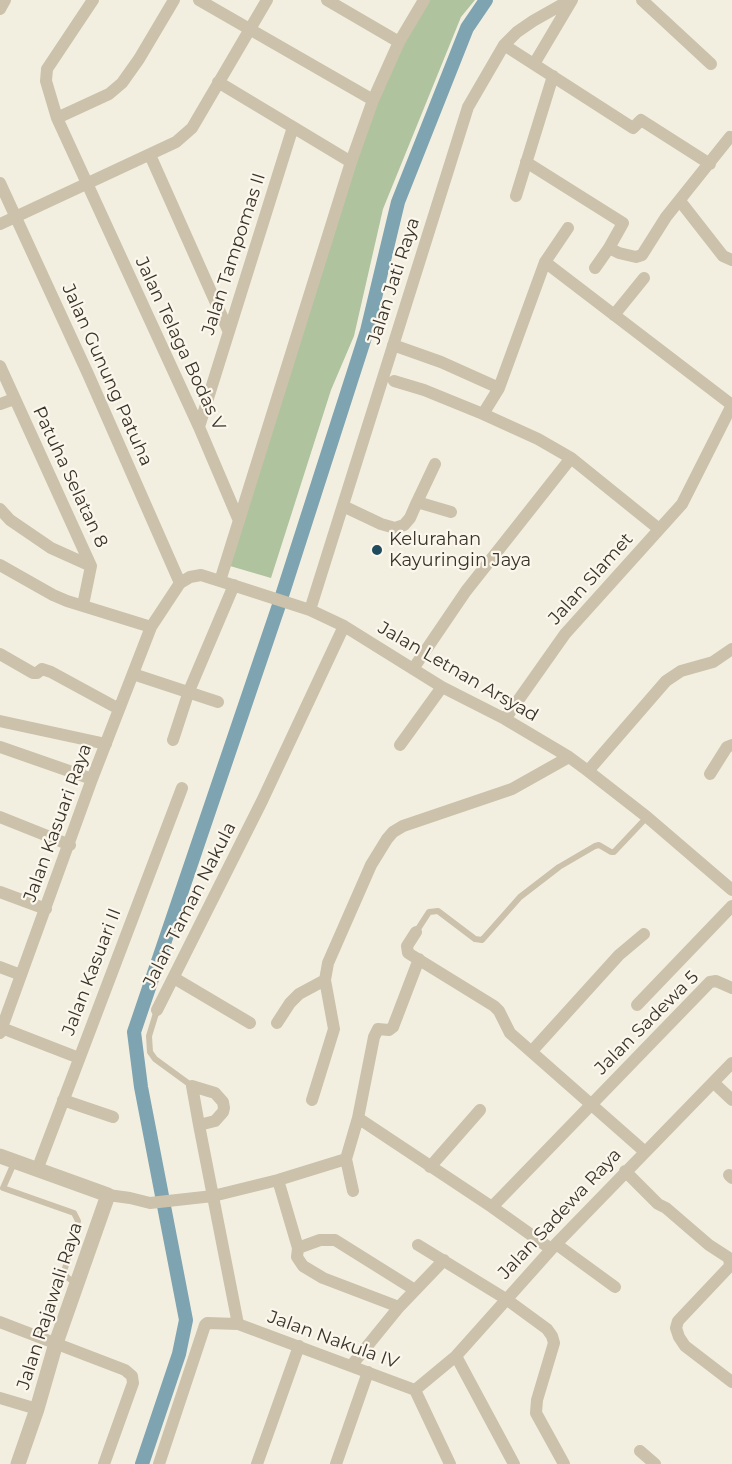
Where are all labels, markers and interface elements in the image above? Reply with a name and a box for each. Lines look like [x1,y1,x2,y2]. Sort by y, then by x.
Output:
street label: Jalan Tampomas II [198,170,270,338]
street label: Jalan Jati Raya [363,215,425,347]
street label: Jalan Telaga Bodas V [130,254,230,434]
street label: Jalan Gunung Patuha [57,281,157,469]
street label: Patuha Selatan 8 [28,403,112,551]
place label: Kelurahan Kayuringin Jaya [389,529,531,572]
street label: Jalan Slamet [544,529,638,629]
marker: Kelurahan Kayuringin Jaya [370,543,384,557]
street label: Jalan Letnan Arsyad [374,617,542,727]
street label: Jalan Kasuari Raya [19,741,97,905]
street label: Jalan Taman Nakula [139,819,241,991]
street label: Jalan Kasuari II [58,906,126,1038]
street label: Jalan Sadewa 5 [591,967,703,1079]
street label: Jalan Sadewa Raya [494,1144,626,1284]
street label: Jalan Rajawali Raya [13,1220,87,1392]
street label: Jalan Nakula IV [265,1306,401,1374]

